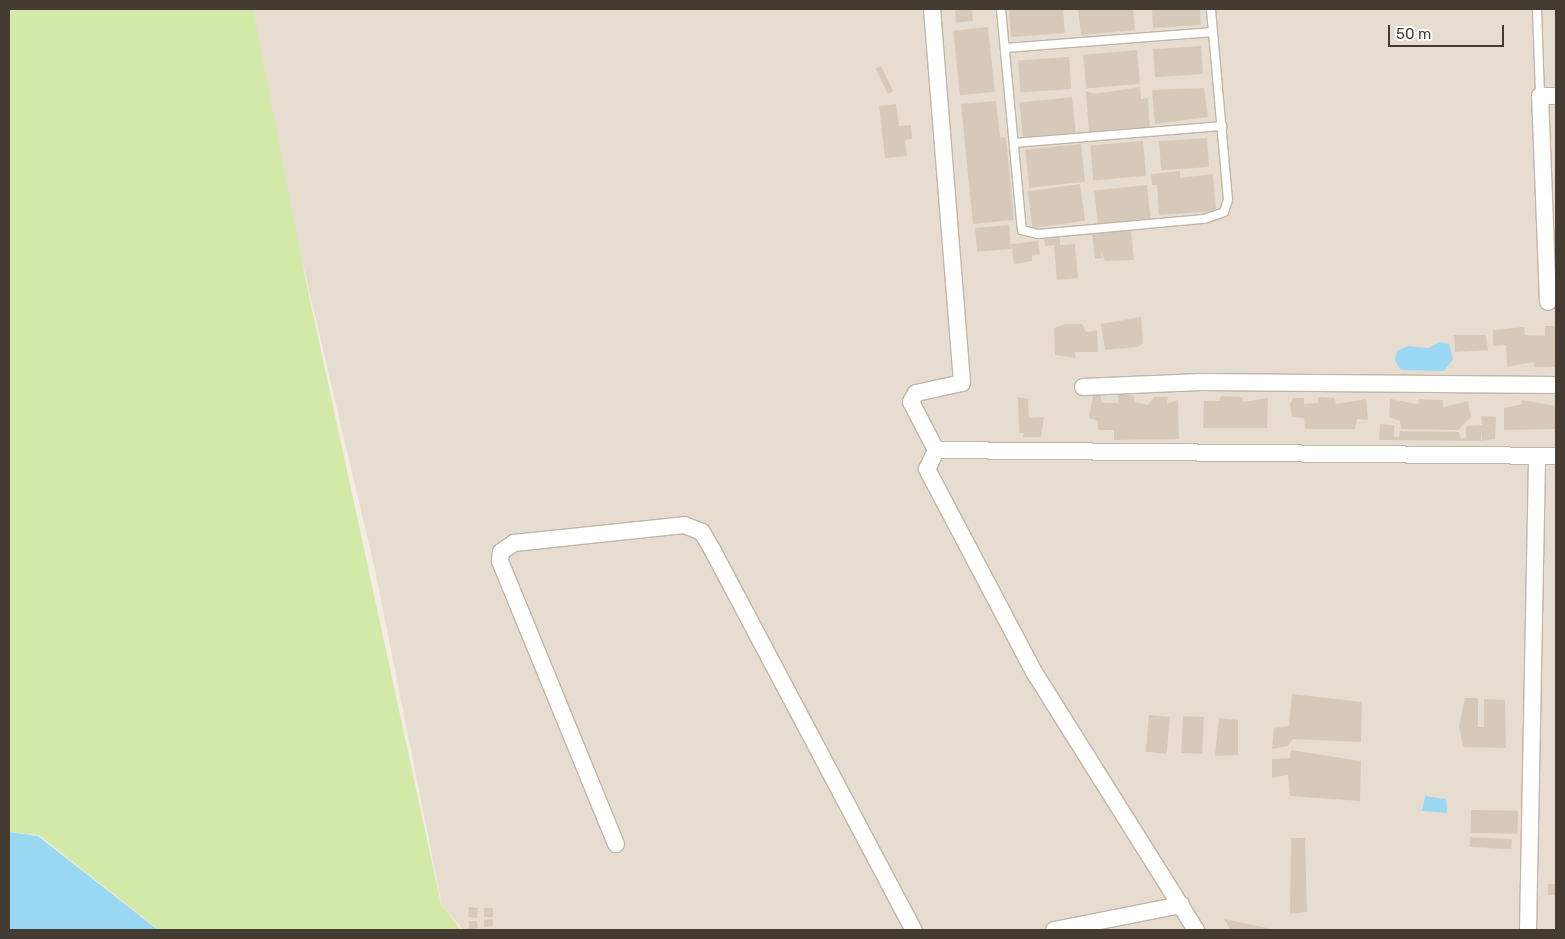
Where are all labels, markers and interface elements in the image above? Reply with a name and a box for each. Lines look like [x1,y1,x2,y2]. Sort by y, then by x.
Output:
scale bar [1390,15,1506,47]
text: 50 m [1396,25,1431,43]

